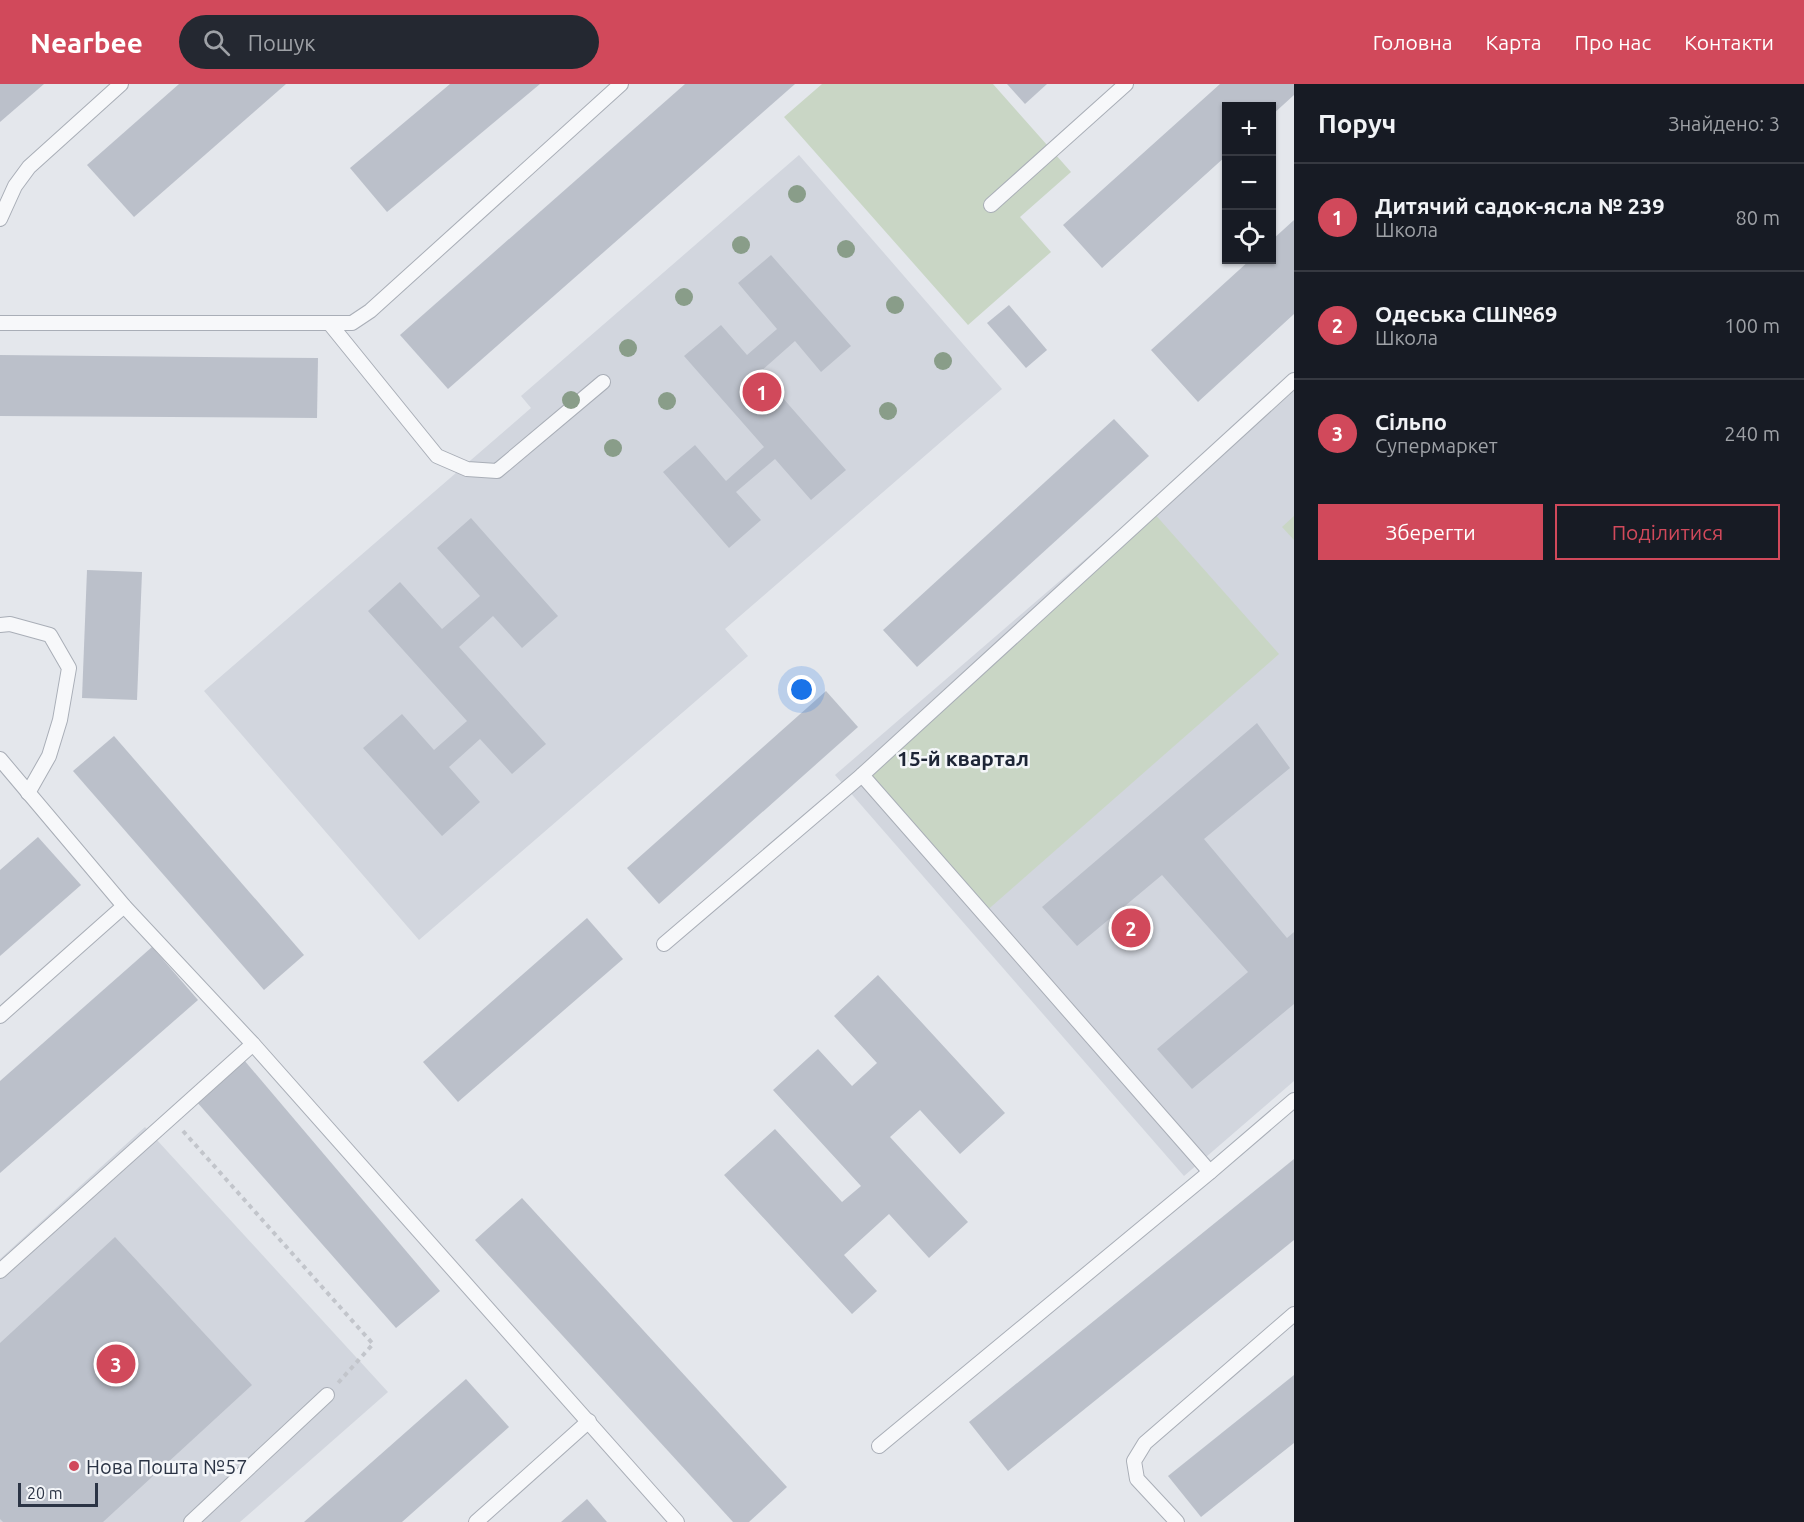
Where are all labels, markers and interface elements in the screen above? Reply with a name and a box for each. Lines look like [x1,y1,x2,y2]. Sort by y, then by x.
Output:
search box [179,15,599,69]
icon: search [200,26,233,59]
text: Nearbee [30,27,143,58]
text: Пошук [248,30,316,55]
text: Головна [1373,30,1453,54]
text: Карта [1486,30,1541,54]
text: Про нас [1574,30,1651,54]
text: Контакти [1684,30,1774,54]
map controls [1222,102,1276,264]
button: + [1222,102,1276,156]
text: Поруч [1318,109,1396,138]
text: Знайдено: 3 [1668,112,1780,135]
button: − [1222,156,1276,210]
text: Дитячий садок-ясла № 239 [1375,193,1665,218]
text: 1 [1332,206,1343,229]
text: 80 m [1736,206,1780,229]
button: locate [1222,210,1276,264]
text: Школа [1375,218,1438,241]
text: Одеська СШ№69 [1375,301,1557,326]
text: 2 [1332,314,1343,337]
text: 100 m [1724,314,1780,337]
text: Школа [1375,326,1438,349]
pin: 1 [742,370,782,414]
text: Сільпо [1375,409,1447,434]
text: 3 [1332,422,1343,445]
text: 240 m [1724,422,1780,445]
text: Супермаркет [1375,434,1498,457]
button: Зберегти [1318,504,1543,560]
button: Поділитися [1555,504,1780,560]
your location [787,675,816,704]
district label: 15-й квартал [897,746,1029,770]
pin: 2 [1112,906,1150,950]
pin: 3 [96,1342,136,1386]
place label: Нова Пошта №57 [86,1455,248,1478]
marker: Нова Пошта №57 [67,1459,81,1473]
scale bar [18,1480,98,1508]
text: 20 m [27,1484,63,1502]

